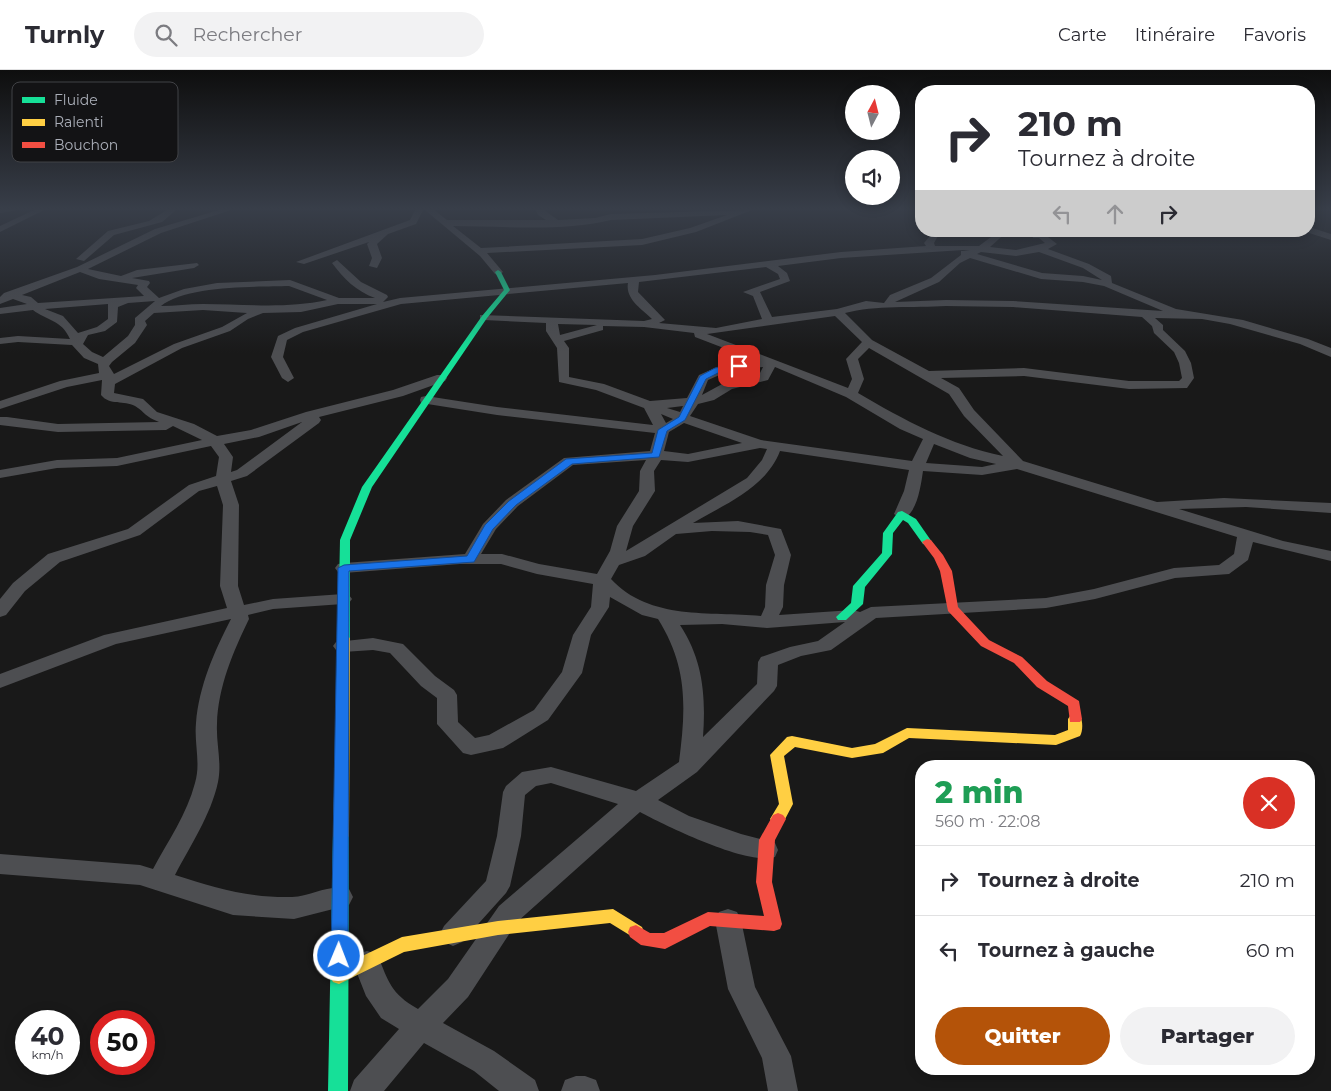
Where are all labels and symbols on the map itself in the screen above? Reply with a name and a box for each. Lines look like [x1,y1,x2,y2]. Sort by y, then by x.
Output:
legend [12,82,178,162]
north arrow [845,85,900,140]
text: Fluide [54,91,98,109]
text: Ralenti [54,113,103,131]
text: Bouchon [54,136,118,154]
pin [718,345,760,387]
position arrow [312,929,364,981]
speed limit sign: 50 [90,1010,155,1075]

